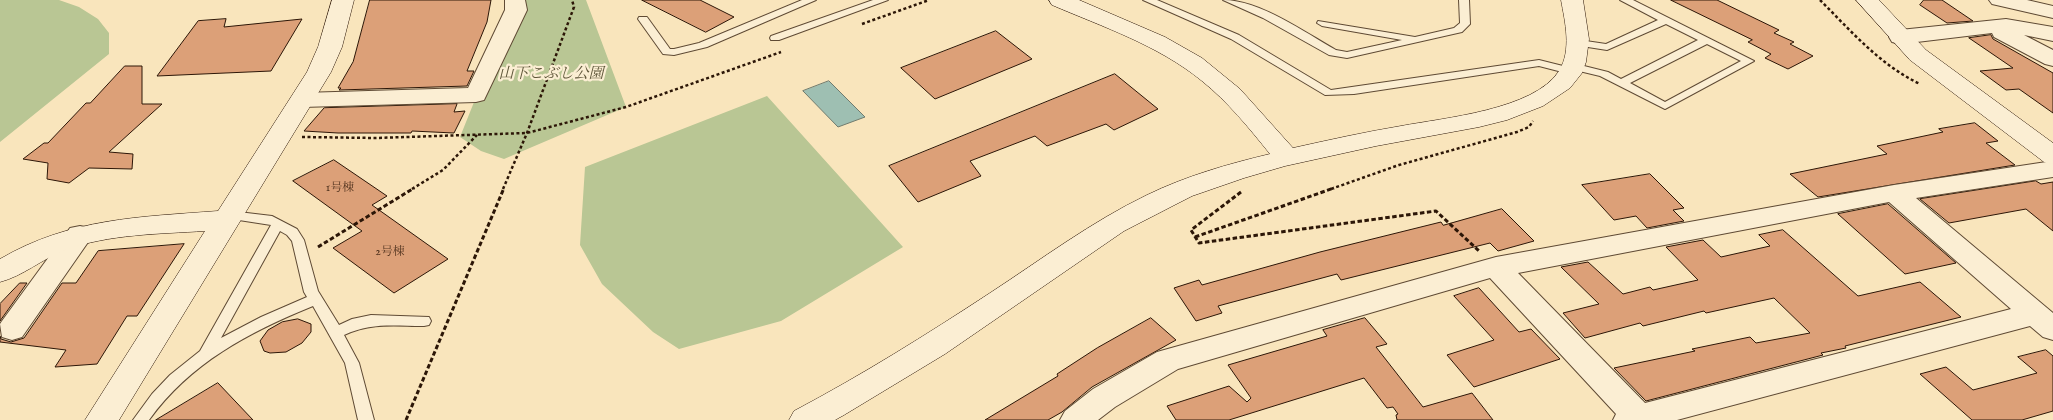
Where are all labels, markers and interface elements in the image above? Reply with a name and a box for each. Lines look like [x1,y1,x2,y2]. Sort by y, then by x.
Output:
park label: 山下こぶし公園 [499,66,603,84]
house number: 1号棟 [326,182,354,196]
house number: 2号棟 [375,246,405,260]

